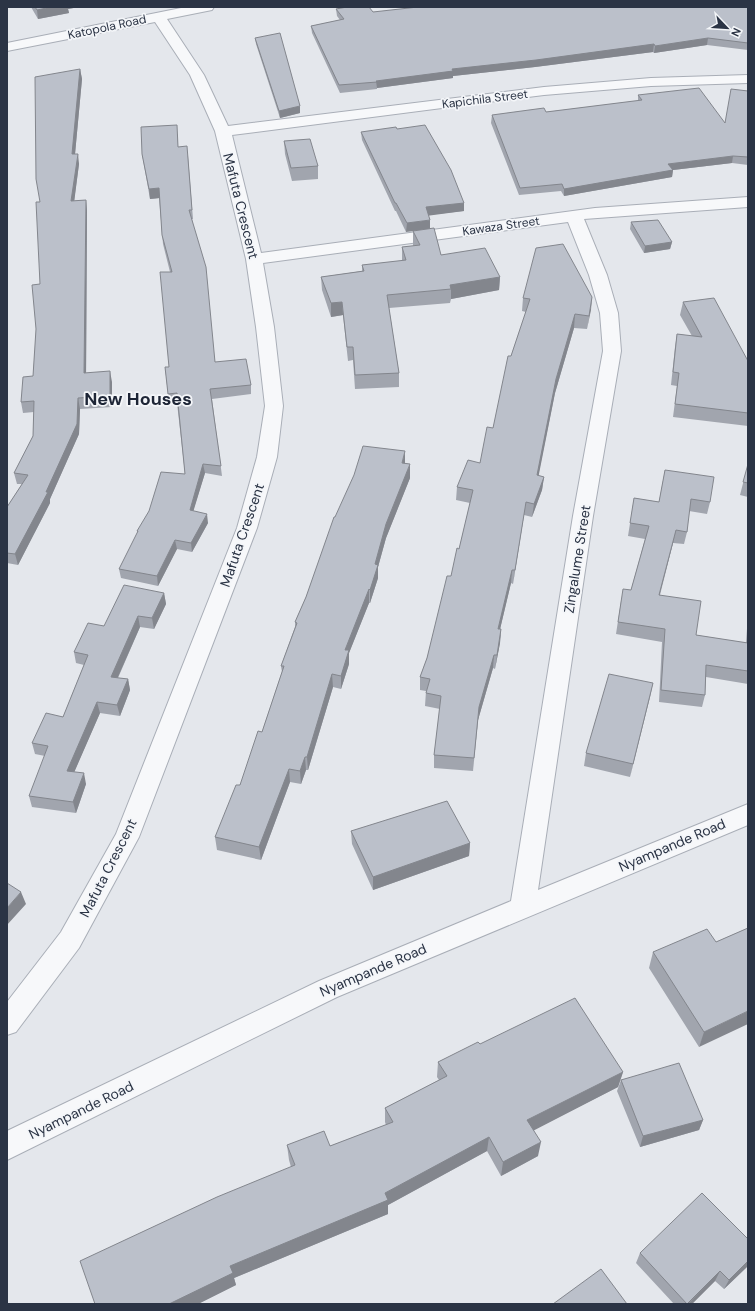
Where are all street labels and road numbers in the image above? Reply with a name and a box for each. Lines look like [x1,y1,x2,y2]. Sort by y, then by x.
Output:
street label: Katopola Road [66,11,148,43]
street label: Kapichila Street [441,86,529,112]
street label: Mafuta Crescent [219,151,263,261]
street label: Kawaza Street [461,213,541,239]
street label: Mafuta Crescent [216,481,268,589]
street label: Zingalume Street [560,504,594,614]
street label: Nyampande Road [616,814,728,876]
street label: Mafuta Crescent [75,816,141,920]
street label: Nyampande Road [317,939,429,1001]
street label: Nyampande Road [26,1077,136,1143]

